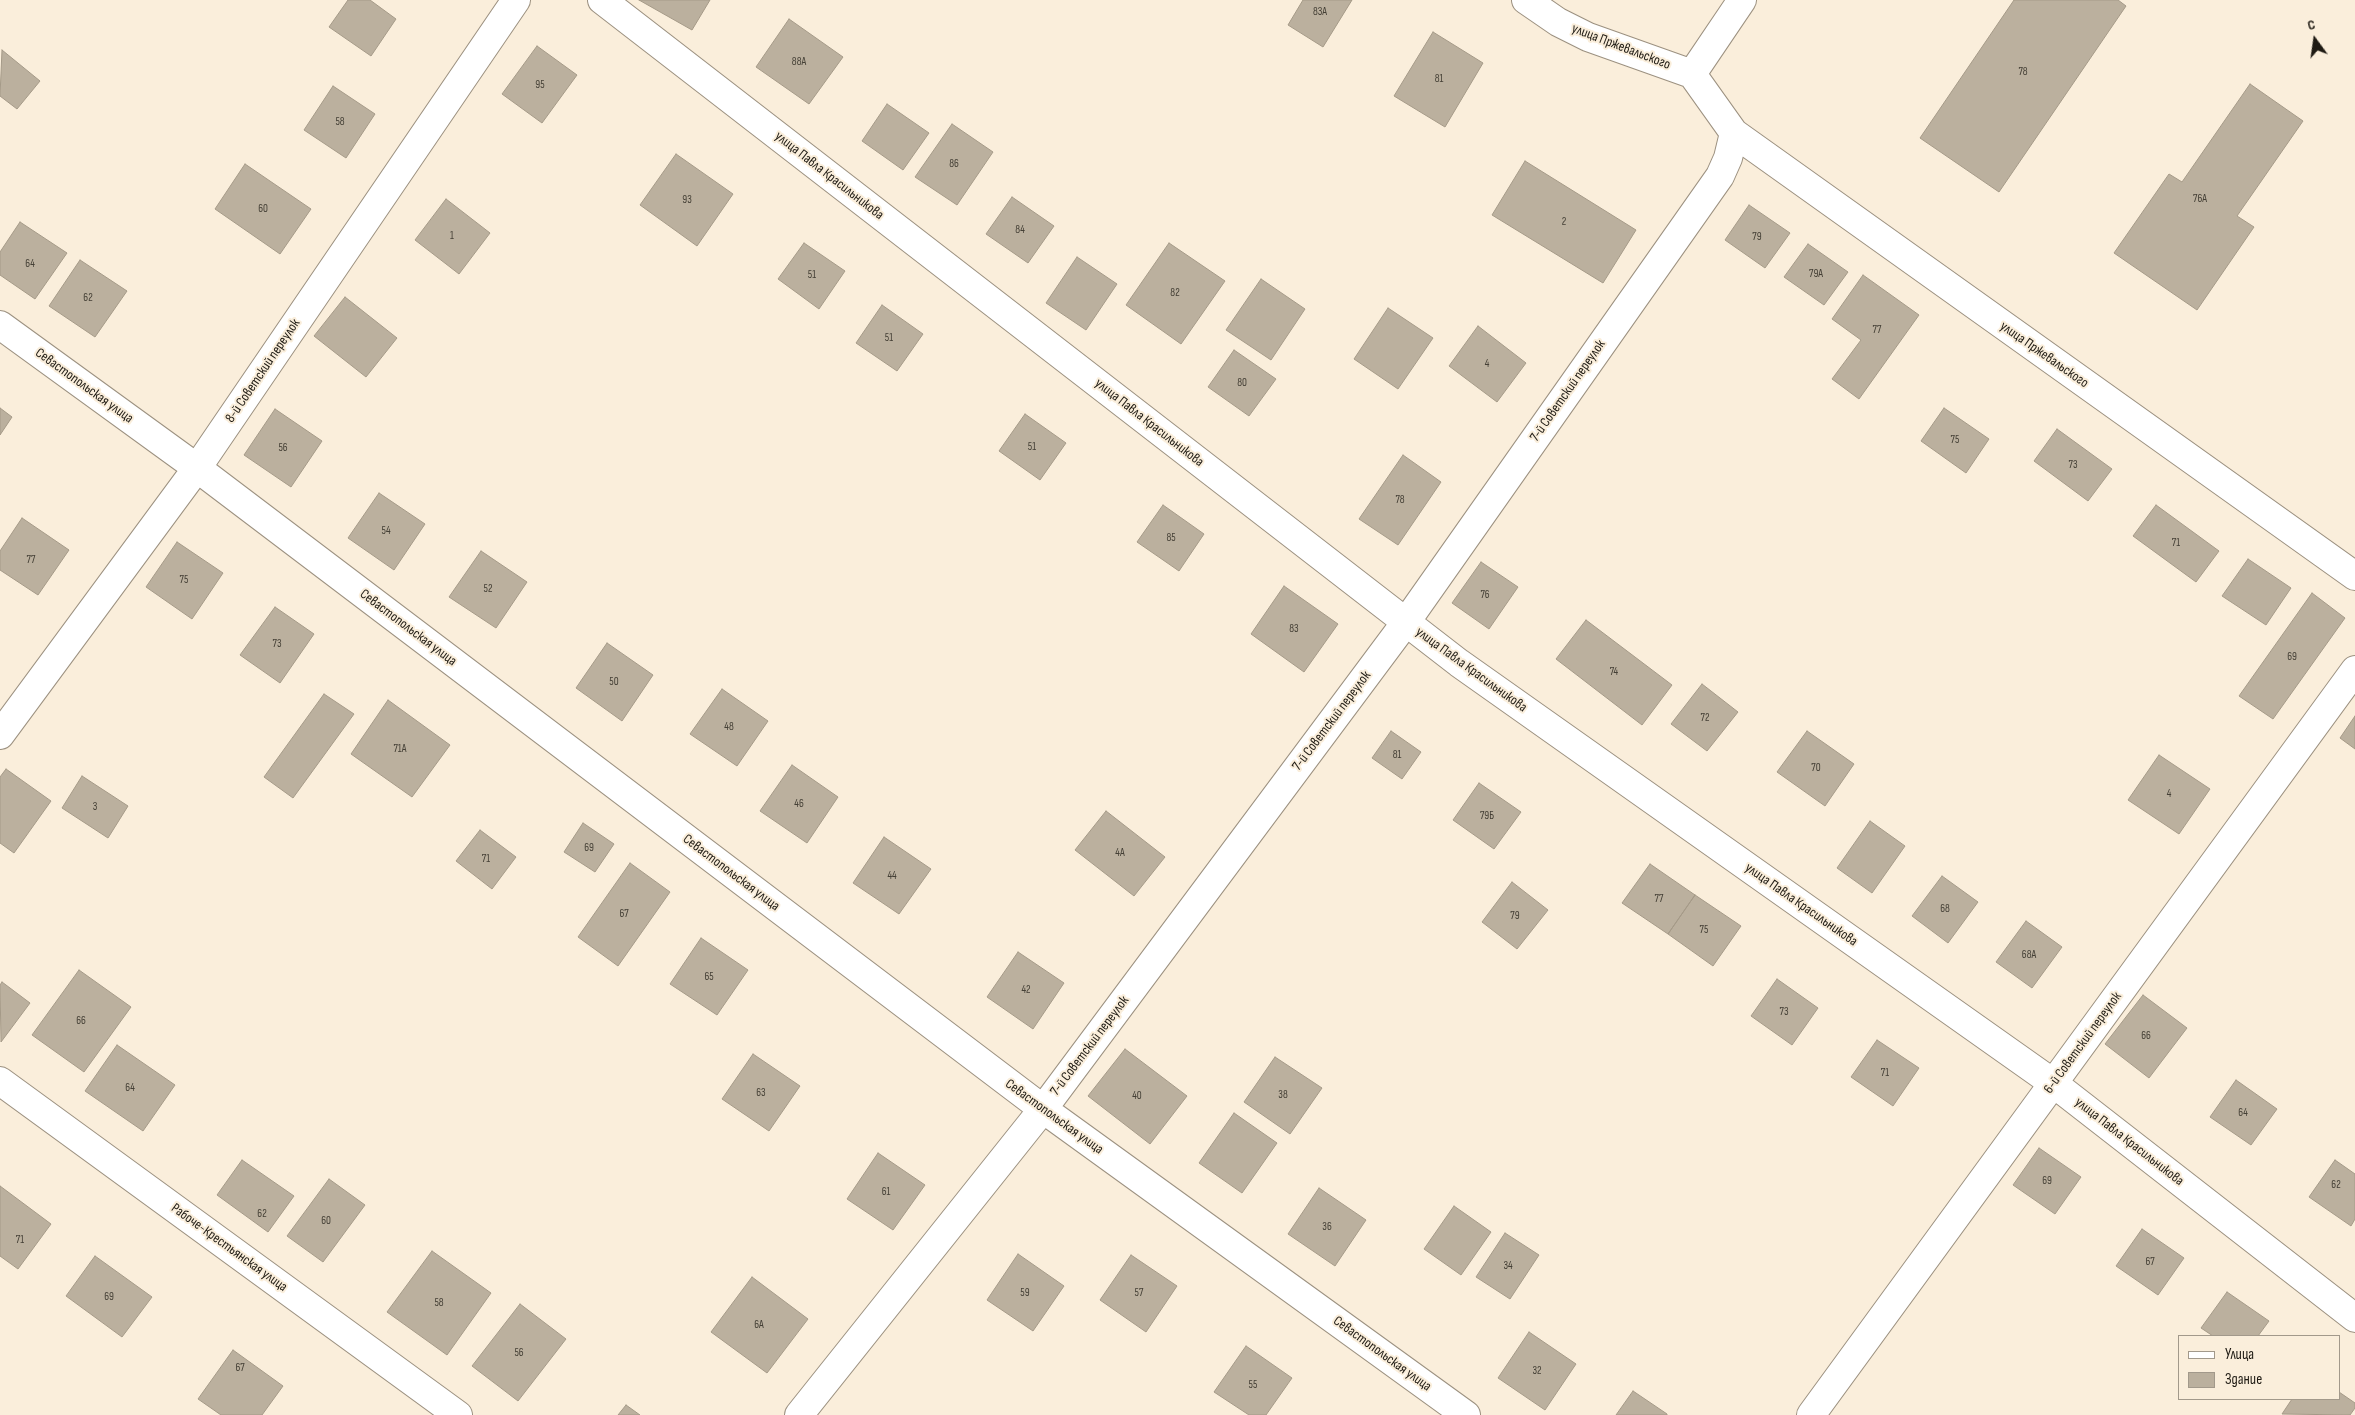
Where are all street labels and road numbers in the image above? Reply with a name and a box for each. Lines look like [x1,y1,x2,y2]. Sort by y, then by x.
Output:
street label: улица Пржевальского [1569,20,1673,74]
street label: улица Павла Красильникова [771,128,887,224]
street label: 8-й Советский переулок [222,316,304,426]
street label: улица Пржевальского [1996,318,2092,392]
street label: 7-й Советский переулок [1527,337,1609,445]
street label: Севастопольская улица [32,345,136,427]
street label: улица Павла Красильникова [1091,375,1207,471]
street label: Севастопольская улица [356,586,460,670]
street label: улица Павла Красильникова [1412,624,1530,716]
street label: 7-й Советский переулок [1289,668,1375,774]
street label: Севастопольская улица [679,831,783,915]
street label: улица Павла Красильникова [1741,860,1861,950]
street label: 6-й Советский переулок [2040,989,2126,1097]
street label: 7-й Советский переулок [1047,993,1133,1099]
street label: Севастопольская улица [1002,1076,1106,1158]
street label: улица Павла Красильникова [2071,1094,2187,1190]
street label: Рабоче-Крестьянская улица [168,1200,290,1296]
street label: Севастопольская улица [1330,1313,1434,1395]

